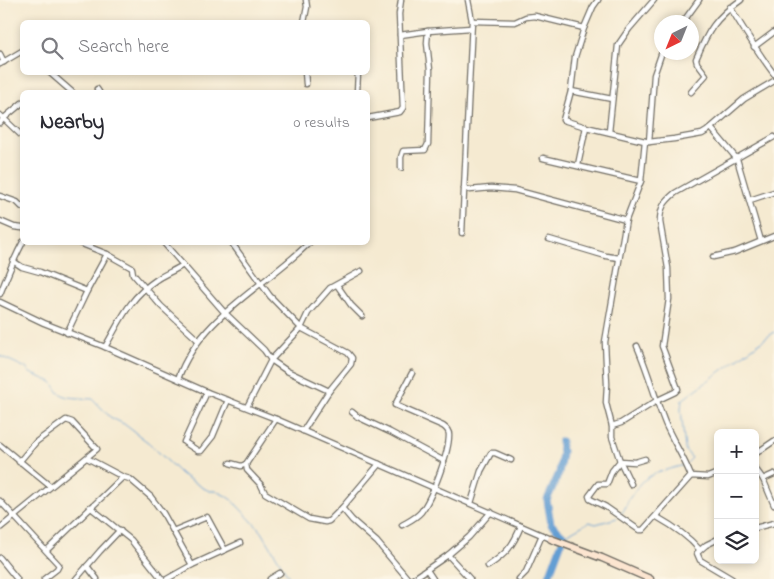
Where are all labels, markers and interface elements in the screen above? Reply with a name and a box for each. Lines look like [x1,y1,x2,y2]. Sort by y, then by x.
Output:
north arrow [654,15,699,60]
search box [20,20,370,75]
icon: search [38,34,66,62]
text: Search here [78,34,169,61]
text: Nearby [40,108,104,138]
text: 0 results [294,111,350,135]
map controls [714,429,759,564]
button: + [714,429,759,474]
button: − [714,474,759,519]
button: layers [714,519,759,564]

